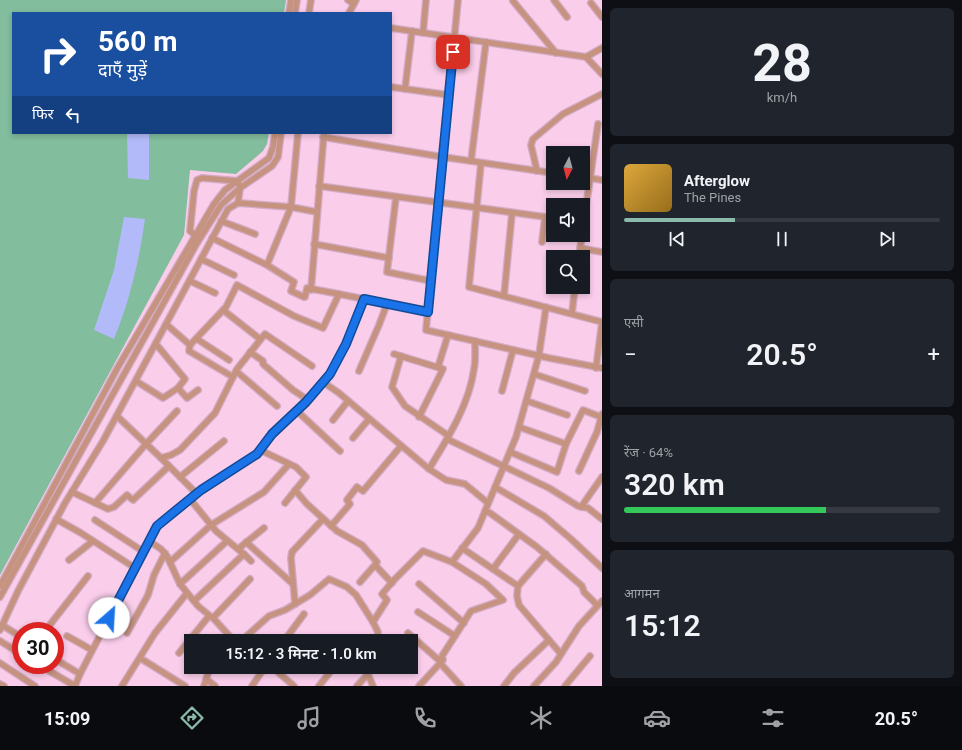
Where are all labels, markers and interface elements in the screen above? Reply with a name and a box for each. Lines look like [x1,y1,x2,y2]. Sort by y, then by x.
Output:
text: 560 m [98,25,177,58]
icon: right [32,28,84,80]
text: 28 [752,33,812,94]
pin [436,35,470,69]
icon: arrive [442,41,464,63]
text: दाएँ मुड़ें [98,59,147,80]
text: km/h [767,90,797,105]
icon: left [62,104,84,126]
text: फिर [32,105,54,123]
north arrow [546,146,590,190]
map controls [546,146,590,294]
text: Afterglow [684,172,750,190]
text: The Pines [684,190,741,205]
button: sound [546,198,590,242]
icon: previous [666,228,688,250]
icon: pause [771,228,793,250]
icon: next [876,228,898,250]
button: search [546,250,590,294]
text: एसी [624,315,643,330]
text: 20.5° [746,337,818,372]
text: − [624,342,637,367]
text: + [928,342,940,367]
text: रेंज · 64% [624,445,673,460]
text: 320 km [624,467,725,502]
text: आगमन [624,586,660,601]
position arrow [88,597,130,639]
text: 15:12 [624,608,701,643]
speed limit sign: 30 [12,622,64,674]
text: 15:12 · 3 मिनट · 1.0 km [226,645,376,663]
icon: directions [178,704,206,732]
icon: music [295,704,323,732]
icon: phone [411,704,439,732]
icon: climate [527,704,555,732]
icon: car [643,704,671,732]
icon: filters [759,704,787,732]
text: 15:09 [44,708,90,729]
text: 20.5° [875,708,918,729]

